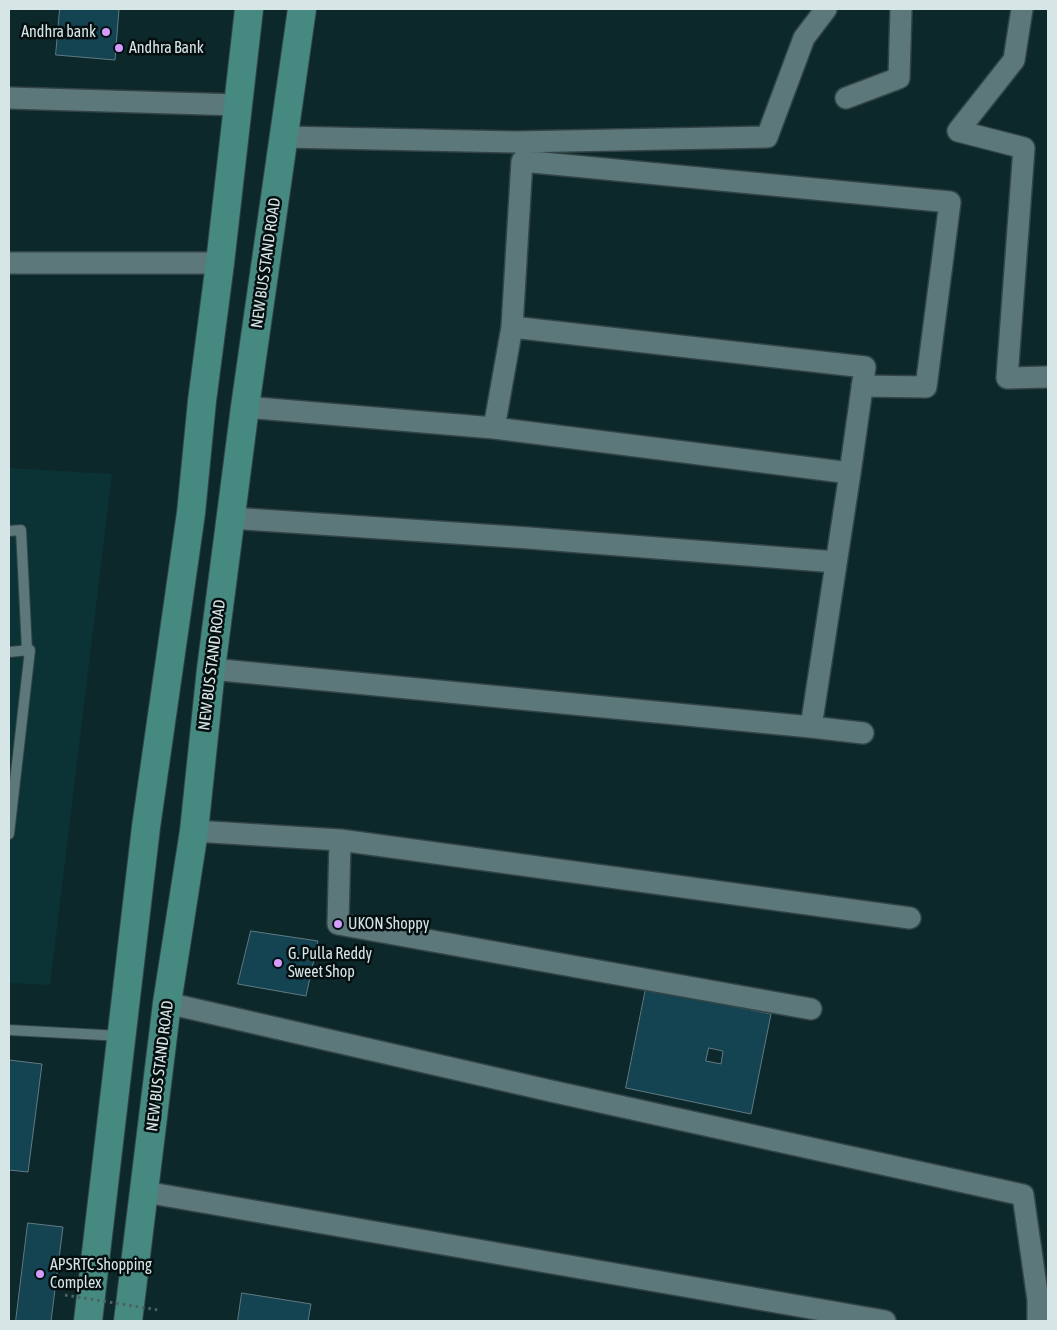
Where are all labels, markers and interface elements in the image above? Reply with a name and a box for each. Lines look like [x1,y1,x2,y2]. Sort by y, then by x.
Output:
place label: Andhra bank [21,22,96,42]
marker: Andhra bank [100,26,112,38]
place label: Andhra Bank [129,38,204,58]
marker: Andhra Bank [113,42,125,54]
street label: NEW BUS STAND ROAD [247,197,285,329]
street label: NEW BUS STAND ROAD [194,599,230,731]
place label: UKON Shoppy [348,914,429,934]
marker: UKON Shoppy [332,918,344,930]
place label: G. Pulla Reddy Sweet Shop [288,944,372,982]
marker: G. Pulla Reddy Sweet Shop [272,957,284,969]
street label: NEW BUS STAND ROAD [142,1000,178,1132]
place label: APSRTC Shopping Complex [50,1255,152,1293]
marker: APSRTC Shopping Complex [34,1268,46,1280]

